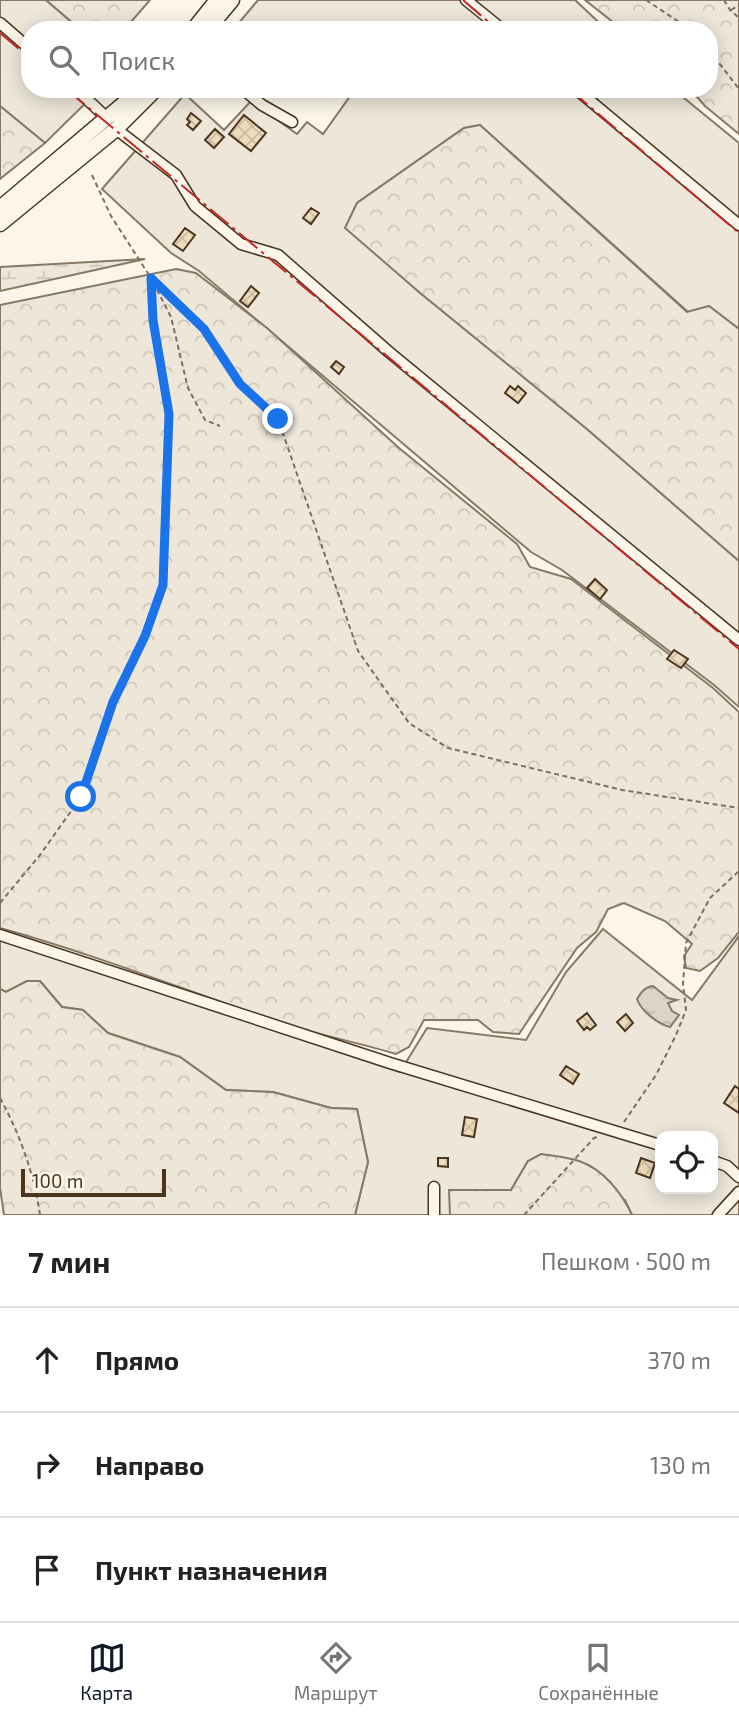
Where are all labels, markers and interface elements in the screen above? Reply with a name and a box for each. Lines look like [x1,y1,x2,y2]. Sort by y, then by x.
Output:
search box [21,21,718,98]
icon: search [45,41,83,79]
text: Поиск [101,44,175,75]
route end [262,403,293,434]
route start [65,781,96,812]
map controls [655,1131,718,1194]
button: locate [655,1131,718,1194]
scale bar [21,1166,166,1198]
text: 100 m [32,1169,83,1192]
text: 7 мин [28,1243,110,1279]
text: Пешком · 500 m [541,1247,711,1275]
icon: ahead [28,1341,66,1379]
text: Прямо [95,1344,179,1375]
text: 370 m [647,1346,711,1374]
icon: right [28,1446,66,1484]
text: Направо [95,1449,204,1480]
text: 130 m [650,1451,711,1479]
icon: arrive [28,1551,66,1589]
text: Пункт назначения [95,1554,328,1585]
tab: Карта [80,1639,133,1704]
tab: Маршрут [294,1639,378,1704]
tab: Сохранённые [538,1639,659,1704]

